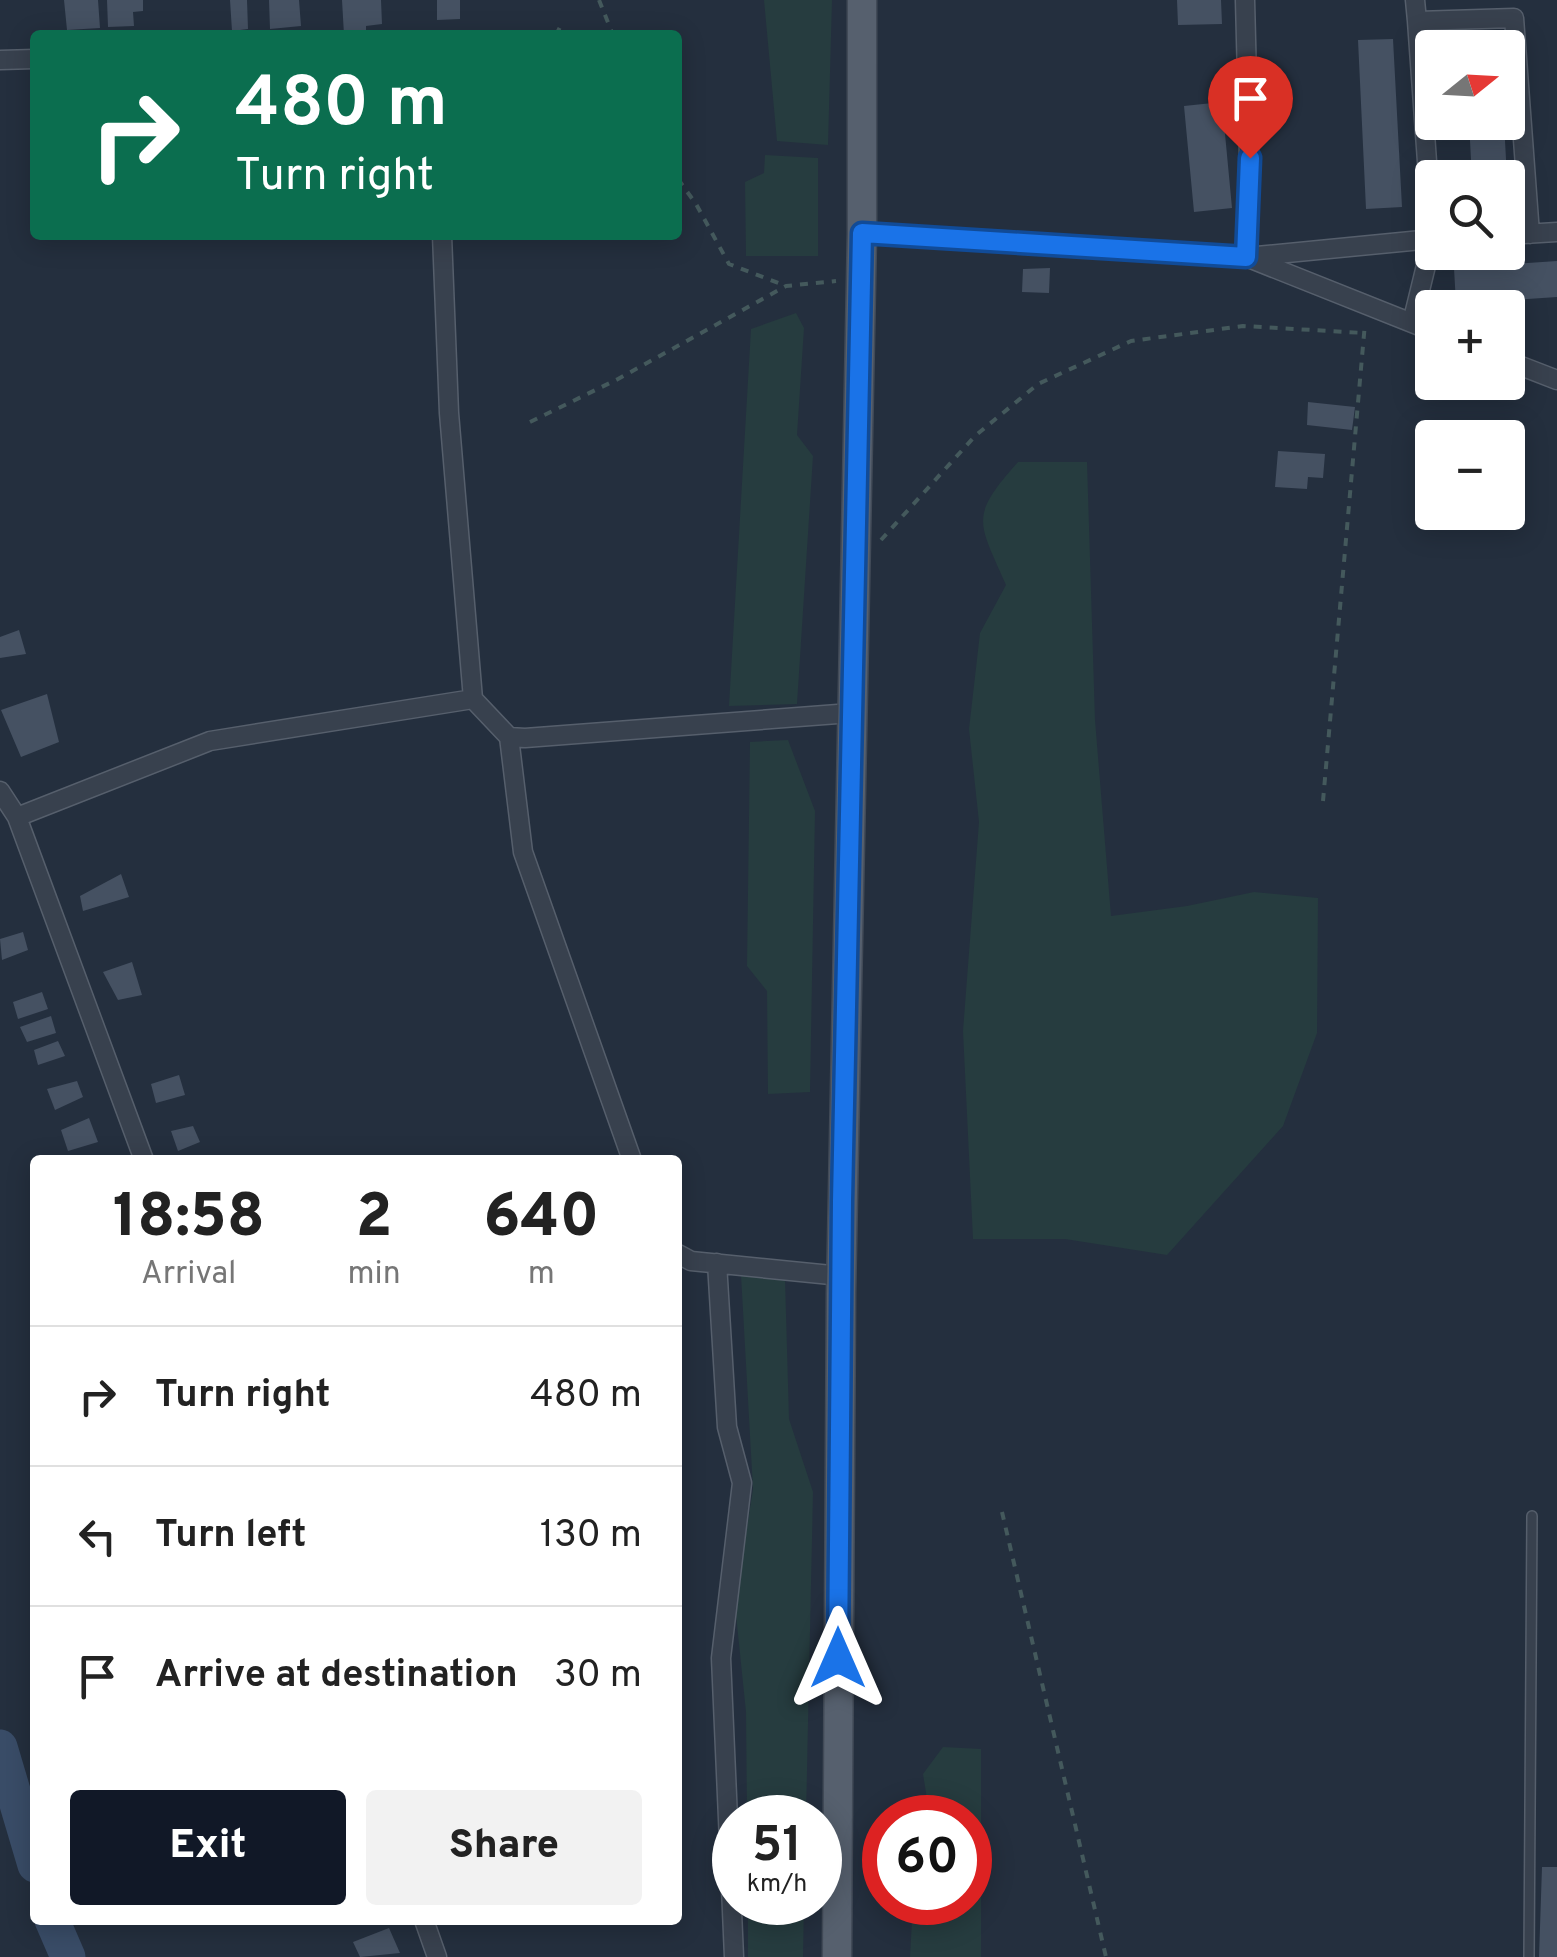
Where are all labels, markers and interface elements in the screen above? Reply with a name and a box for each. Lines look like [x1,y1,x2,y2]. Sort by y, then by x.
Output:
north arrow [1415,30,1525,140]
map controls [1415,30,1525,530]
pin [1208,56,1293,159]
text: 480 m [235,62,448,151]
icon: right [70,70,200,200]
icon: arrive [1223,71,1278,126]
text: Turn right [235,149,434,206]
button: search [1415,160,1525,270]
button: + [1415,290,1525,400]
button: − [1415,420,1525,530]
text: 18:58 [113,1182,265,1258]
text: 2 [356,1182,392,1258]
text: 640 [483,1182,599,1258]
text: Arrival [141,1255,236,1295]
text: min [347,1255,401,1295]
text: m [528,1255,555,1295]
icon: right [70,1369,125,1424]
text: Turn right [155,1372,330,1421]
text: 480 m [530,1372,642,1421]
icon: left [70,1509,125,1564]
text: Turn left [155,1512,307,1561]
text: 130 m [540,1512,642,1561]
position arrow [786,1606,890,1710]
icon: arrive [70,1649,125,1704]
text: Arrive at destination [155,1652,518,1701]
text: 30 m [554,1652,642,1701]
button: Exit [70,1790,346,1905]
button: Share [366,1790,642,1905]
speed limit sign: 60 [862,1795,992,1925]
text: 51 [752,1816,802,1879]
text: km/h [747,1869,807,1901]

